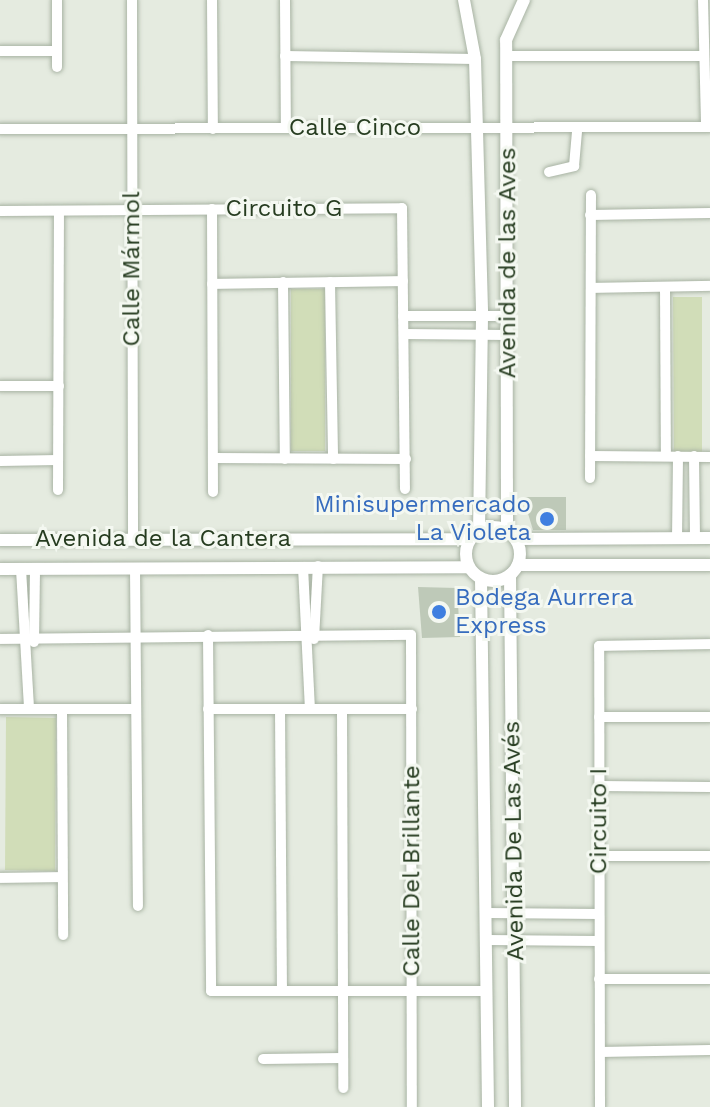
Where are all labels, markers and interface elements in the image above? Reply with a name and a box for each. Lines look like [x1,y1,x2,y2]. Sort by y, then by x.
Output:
street label: Calle Cinco [289,114,421,142]
street label: Avenida de las Aves [494,147,522,379]
street label: Calle Mármol [118,191,146,347]
street label: Circuito G [226,195,342,223]
place label: Minisupermercado La Violeta [314,491,531,547]
marker: Minisupermercado La Violeta [538,510,556,528]
street label: Avenida de la Cantera [34,525,292,553]
place label: Bodega Aurrera Express [455,584,635,640]
marker: Bodega Aurrera Express [430,603,448,621]
street label: Avenida De Las Avés [497,720,531,962]
street label: Calle Del Brillante [398,765,426,977]
street label: Circuito I [585,768,613,874]

